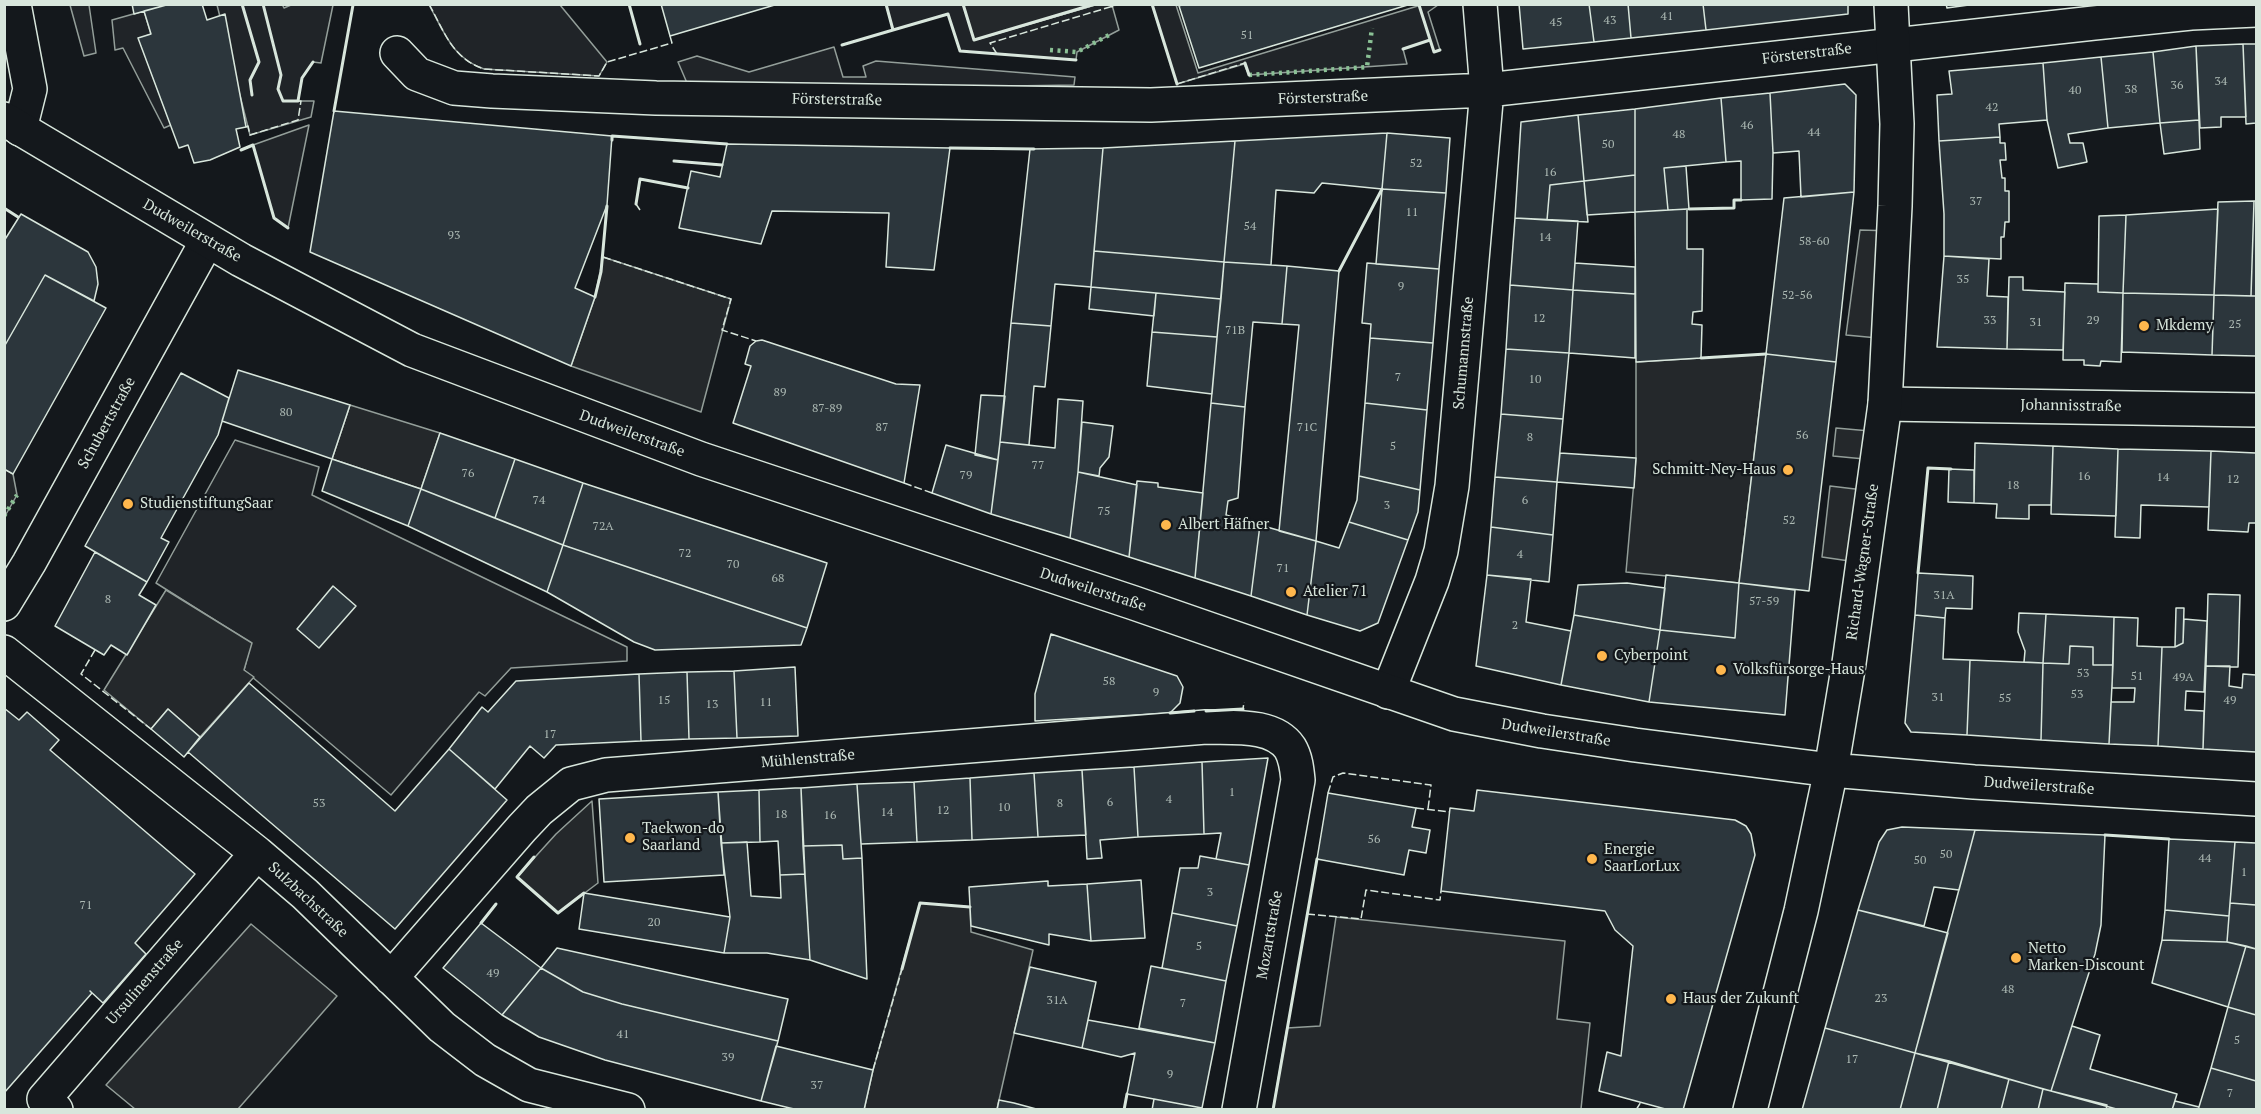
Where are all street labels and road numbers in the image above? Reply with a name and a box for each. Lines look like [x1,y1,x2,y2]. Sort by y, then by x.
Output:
street label: Försterstraße [1761,40,1853,68]
street label: Försterstraße [1278,87,1368,109]
street label: Försterstraße [792,90,882,110]
street label: Dudweilerstraße [140,196,244,266]
street label: Schumannstraße [1450,296,1478,410]
street label: Schubertstraße [74,374,140,472]
street label: Johannisstraße [2020,396,2122,416]
street label: Dudweilerstraße [577,407,687,461]
street label: Richard-Wagner-Straße [1843,483,1883,641]
street label: Dudweilerstraße [1038,564,1148,616]
street label: Dudweilerstraße [1500,715,1612,751]
street label: Mühlenstraße [760,746,856,772]
street label: Dudweilerstraße [1983,773,2095,799]
street label: Sulzbachstraße [264,858,352,942]
street label: Mozartstraße [1253,889,1287,981]
street label: Ursulinenstraße [103,935,187,1029]

